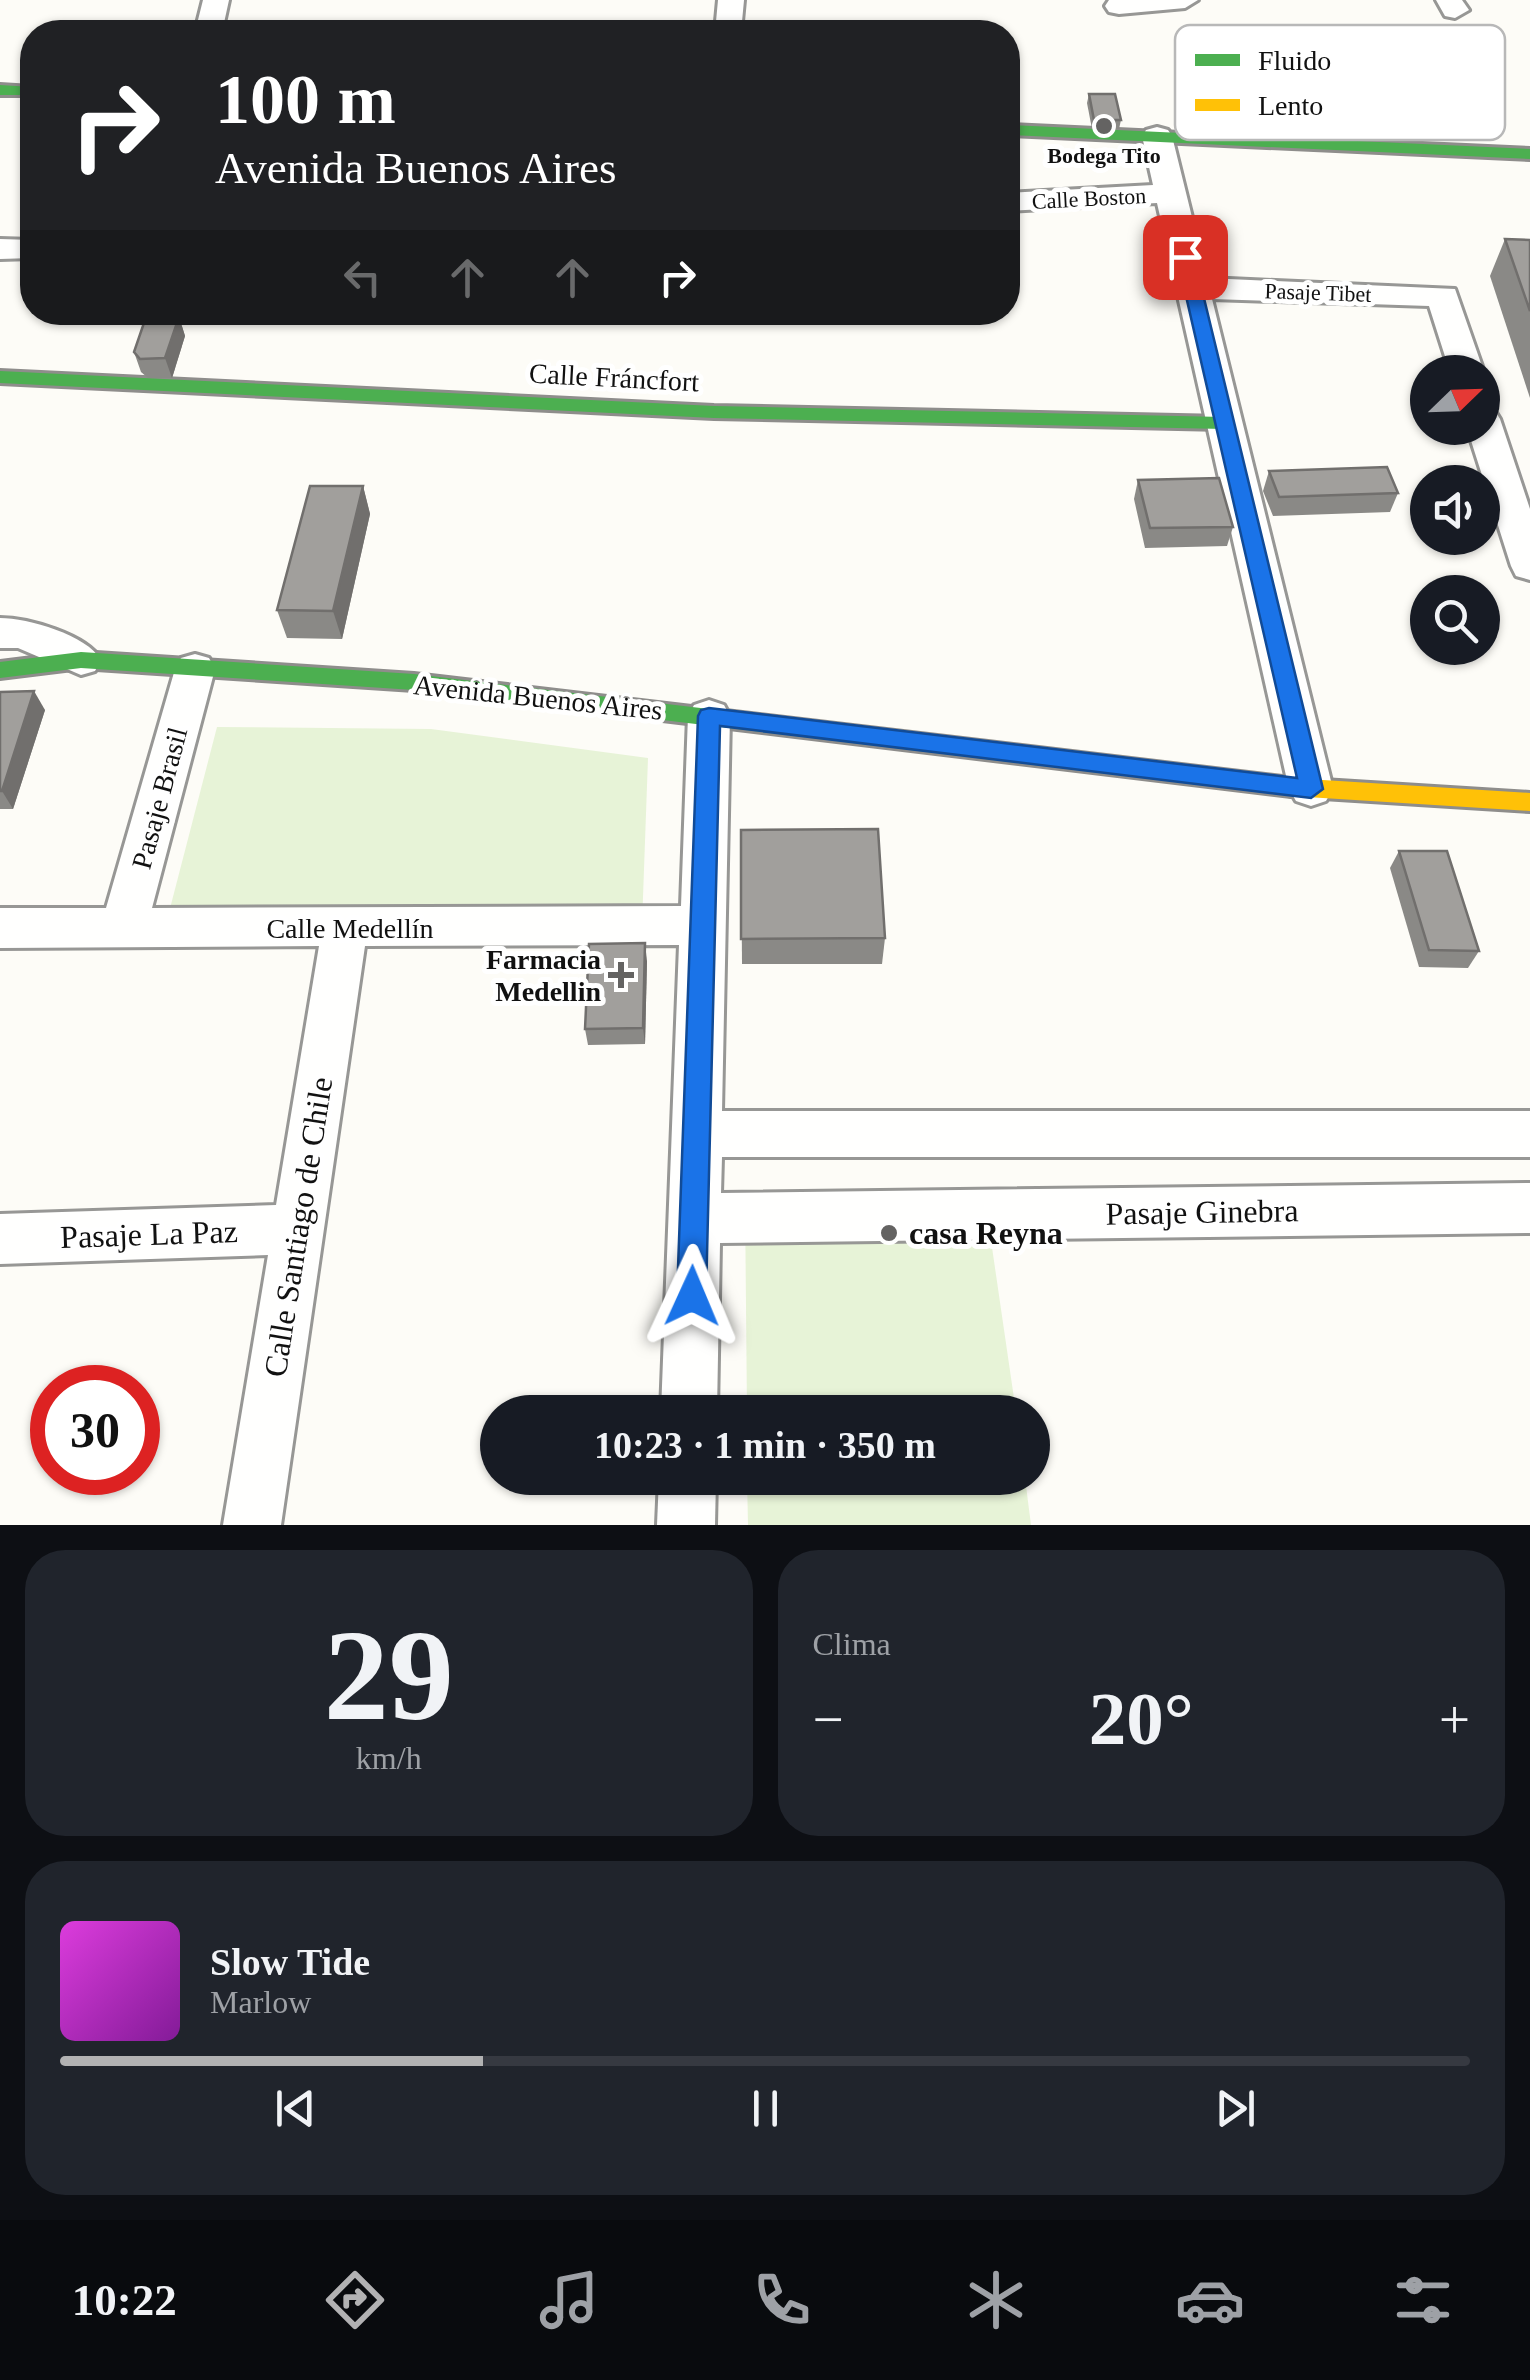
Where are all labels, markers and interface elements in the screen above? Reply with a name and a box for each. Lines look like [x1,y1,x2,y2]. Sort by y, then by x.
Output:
legend [1175,25,1505,140]
text: Fluido [1258,45,1331,76]
icon: right [50,60,180,190]
text: 100 m [215,61,396,138]
text: Lento [1258,90,1323,121]
marker: Bodega Tito [1093,115,1115,137]
text: Avenida Buenos Aires [215,143,617,193]
place label: Bodega Tito [1047,143,1161,168]
street label: Calle Boston [1031,183,1147,214]
pin [1143,215,1228,300]
icon: arrive [1158,230,1213,285]
icon: left [335,250,390,305]
icon: ahead [440,250,495,305]
icon: ahead [545,250,600,305]
icon: right [650,250,705,305]
street label: Pasaje Tibet [1264,278,1372,307]
north arrow [1410,355,1500,445]
map controls [1410,355,1500,665]
street label: Calle Fráncfort [528,358,700,397]
button: sound [1410,465,1500,555]
button: search [1410,575,1500,665]
street label: Avenida Buenos Aires [412,669,664,726]
street label: Pasaje Brasil [126,724,193,872]
street label: Calle Medellín [266,913,434,944]
place label: Farmacia Medellin [486,944,601,1007]
marker: Farmacia Medellin [610,964,632,986]
street label: Calle Santiago de Chile [257,1075,339,1379]
street label: Pasaje Ginebra [1105,1192,1299,1232]
street label: Pasaje La Paz [60,1213,238,1255]
place label: casa Reyna [909,1215,1063,1251]
marker: casa Reyna [878,1222,900,1244]
position arrow [640,1244,744,1348]
speed limit sign: 30 [30,1365,160,1495]
text: 10:23 · 1 min · 350 m [594,1424,936,1466]
text: 29 [324,1603,454,1747]
text: Clima [813,1626,891,1662]
text: 20° [1089,1677,1194,1760]
text: − [813,1689,844,1750]
text: + [1439,1689,1470,1750]
text: km/h [356,1740,422,1776]
text: Slow Tide [210,1941,370,1983]
text: Marlow [210,1984,311,2020]
icon: previous [268,2081,323,2136]
icon: pause [738,2081,793,2136]
icon: next [1208,2081,1263,2136]
icon: directions [320,2265,390,2335]
icon: music [534,2265,604,2335]
icon: phone [747,2265,817,2335]
icon: climate [961,2265,1031,2335]
icon: car [1175,2265,1245,2335]
icon: filters [1388,2265,1458,2335]
text: 10:22 [72,2275,177,2325]

